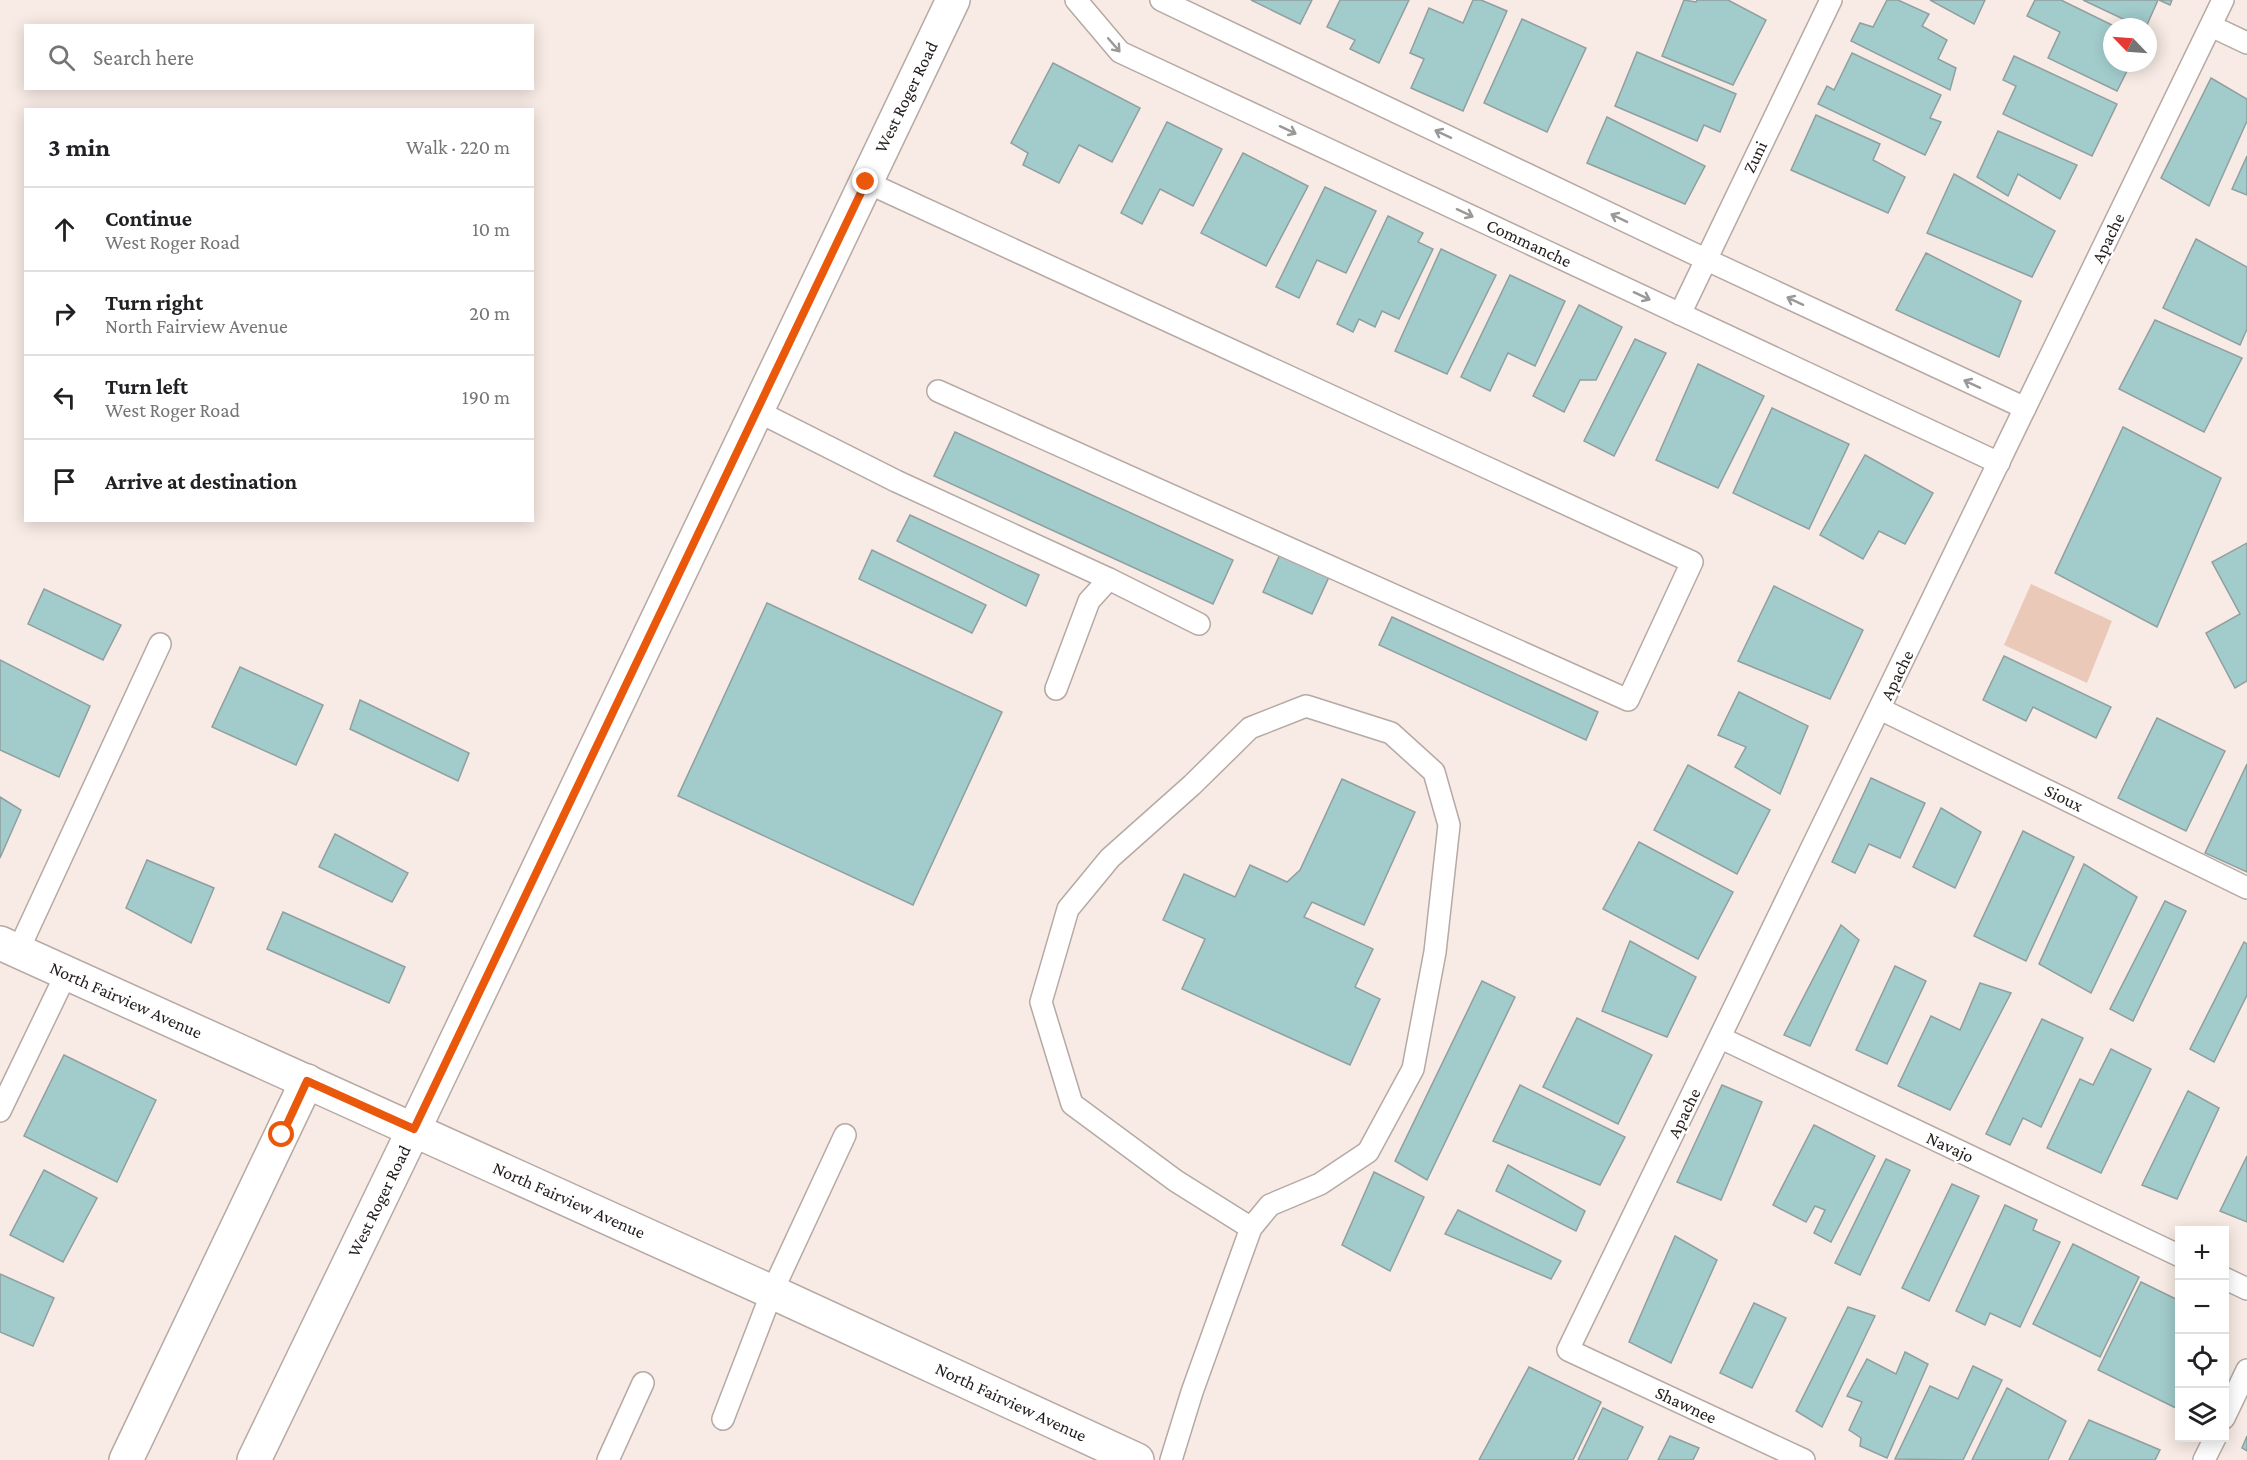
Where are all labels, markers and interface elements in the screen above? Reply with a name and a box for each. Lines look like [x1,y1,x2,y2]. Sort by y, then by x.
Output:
north arrow [2103,18,2157,72]
search box [24,24,534,90]
one-way arrow [1107,37,1121,52]
street label: West Roger Road [870,38,942,156]
icon: search [45,41,78,74]
text: Search here [93,45,194,70]
one-way arrow [1279,125,1297,137]
one-way arrow [1434,128,1452,140]
text: 3 min [48,133,110,162]
text: Walk · 220 m [406,136,510,158]
street label: Zuni [1739,137,1771,176]
route end [852,168,878,194]
text: Continue [105,206,192,231]
one-way arrow [1455,208,1473,219]
street label: Apache [2087,210,2129,266]
one-way arrow [1610,211,1628,223]
icon: ahead [48,213,81,246]
street label: Commanche [1483,215,1575,271]
text: 10 m [472,218,510,240]
text: West Roger Road [105,231,240,253]
text: Turn right [105,290,203,315]
one-way arrow [1632,290,1650,302]
one-way arrow [1786,295,1804,307]
icon: right [48,297,81,330]
text: 20 m [469,302,510,324]
text: North Fairview Avenue [105,315,288,337]
text: Turn left [105,374,188,399]
one-way arrow [1963,377,1981,389]
icon: left [48,381,81,414]
text: 190 m [462,386,510,408]
text: West Roger Road [105,399,240,421]
icon: arrive [48,465,81,498]
text: Arrive at destination [105,469,297,494]
street label: Apache [1876,647,1918,703]
street label: Sioux [2042,780,2087,816]
street label: North Fairview Avenue [47,957,205,1043]
street label: Apache [1663,1085,1705,1141]
route start [268,1121,294,1147]
street label: Navajo [1923,1127,1977,1168]
street label: West Roger Road [343,1142,415,1260]
street label: North Fairview Avenue [490,1157,648,1243]
map controls [2175,1226,2229,1442]
button: + [2175,1226,2229,1280]
button: − [2175,1280,2229,1334]
button: locate [2175,1334,2229,1388]
street label: North Fairview Avenue [932,1358,1090,1446]
street label: Shawnee [1652,1382,1720,1428]
button: layers [2175,1388,2229,1442]

